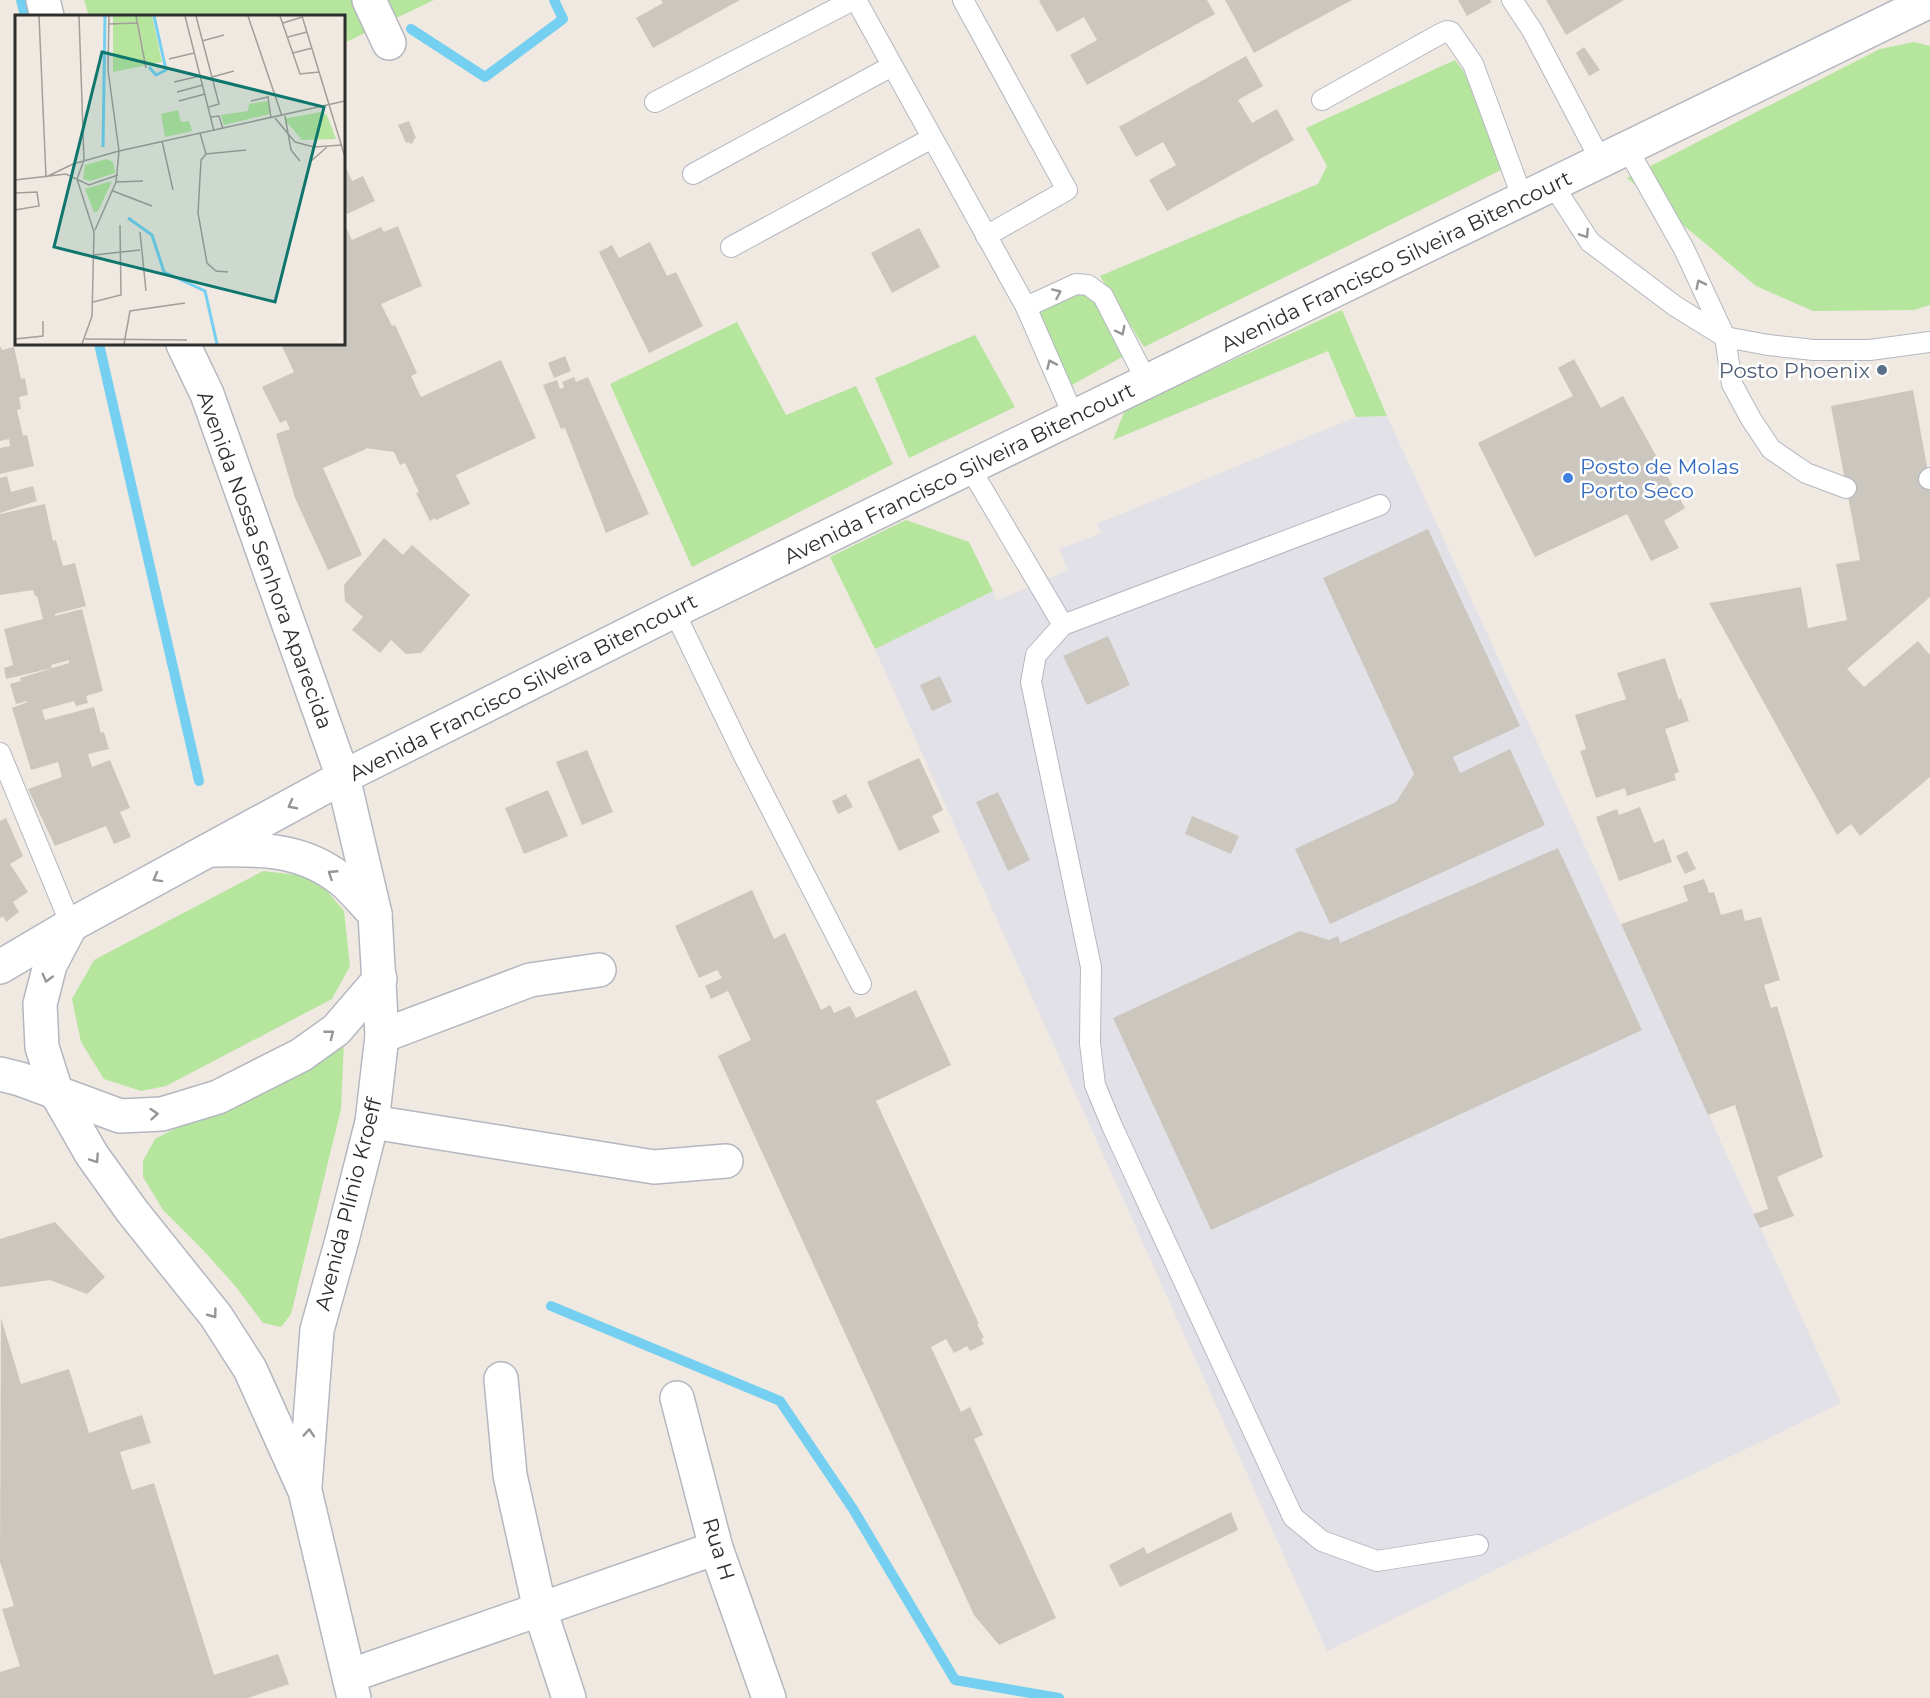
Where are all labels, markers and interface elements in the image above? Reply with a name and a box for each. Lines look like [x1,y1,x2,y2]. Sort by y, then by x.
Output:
inset map [15,15,345,345]
street label: Avenida Francisco Silveira Bitencourt [1217,165,1575,357]
one-way arrow [1578,227,1589,238]
one-way arrow [1696,279,1707,290]
one-way arrow [1050,289,1061,301]
one-way arrow [1113,324,1125,335]
place label: Posto Phoenix [1719,358,1870,383]
one-way arrow [1046,359,1058,370]
marker: Posto Phoenix [1875,363,1889,377]
street label: Avenida Francisco Silveira Bitencourt [780,377,1138,569]
street label: Avenida Nossa Senhora Aparecida [192,388,338,732]
place label: Posto de Molas Porto Seco [1580,454,1739,503]
marker: Posto de Molas Porto Seco [1561,471,1575,485]
street label: Avenida Francisco Silveira Bitencourt [345,588,701,786]
one-way arrow [288,798,298,809]
one-way arrow [328,870,338,882]
one-way arrow [153,871,163,882]
one-way arrow [41,972,54,982]
one-way arrow [323,1030,334,1041]
street label: Avenida Plínio Kroeff [309,1094,387,1313]
one-way arrow [149,1108,159,1121]
one-way arrow [88,1153,100,1163]
one-way arrow [206,1307,217,1318]
one-way arrow [302,1428,315,1437]
street label: Rua H [698,1515,740,1583]

